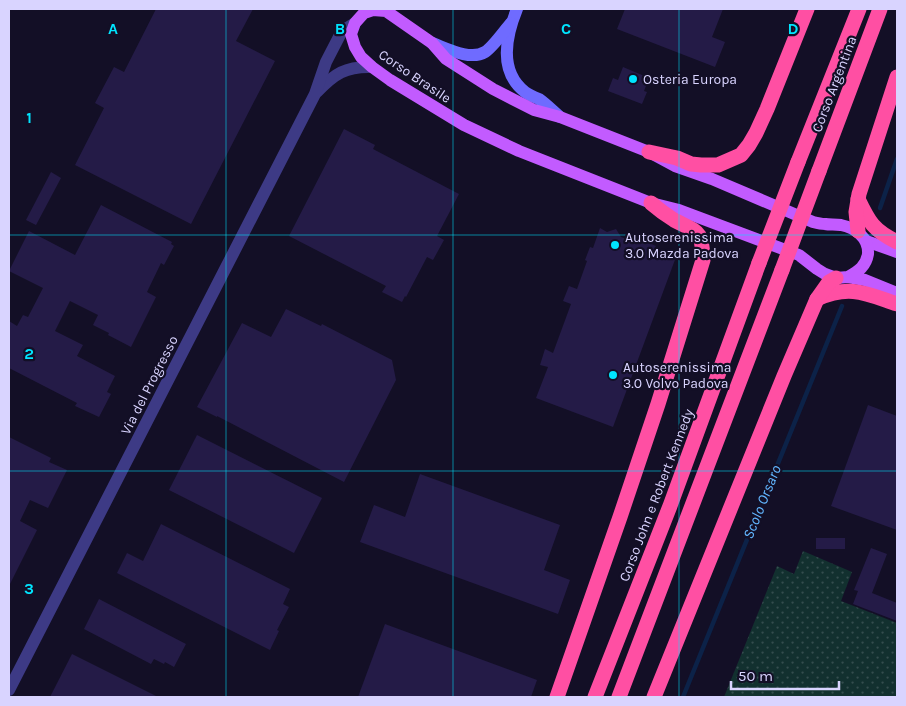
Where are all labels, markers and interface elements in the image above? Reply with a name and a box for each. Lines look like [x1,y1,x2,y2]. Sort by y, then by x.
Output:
text: A [108,19,118,38]
text: B [335,19,345,38]
text: C [561,19,571,38]
text: D [788,19,799,38]
street label: Corso Argentina [808,34,861,135]
street label: Corso Brasile [375,46,454,107]
place label: Osteria Europa [643,71,737,88]
marker: Osteria Europa [627,73,639,85]
text: 1 [26,108,32,127]
place label: Autoserenissima 3.0 Mazda Padova [625,229,739,262]
marker: Autoserenissima 3.0 Mazda Padova [609,239,621,251]
street label: Via del Progresso [117,333,182,438]
text: 2 [24,344,34,363]
place label: Autoserenissima 3.0 Volvo Padova [623,359,732,392]
marker: Autoserenissima 3.0 Volvo Padova [607,369,619,381]
street label: Corso John e Robert Kennedy [616,406,697,584]
water label: Scolo Orsaro [739,462,785,541]
text: 3 [24,579,34,598]
scale bar [731,658,838,690]
text: 50 m [738,667,773,685]

